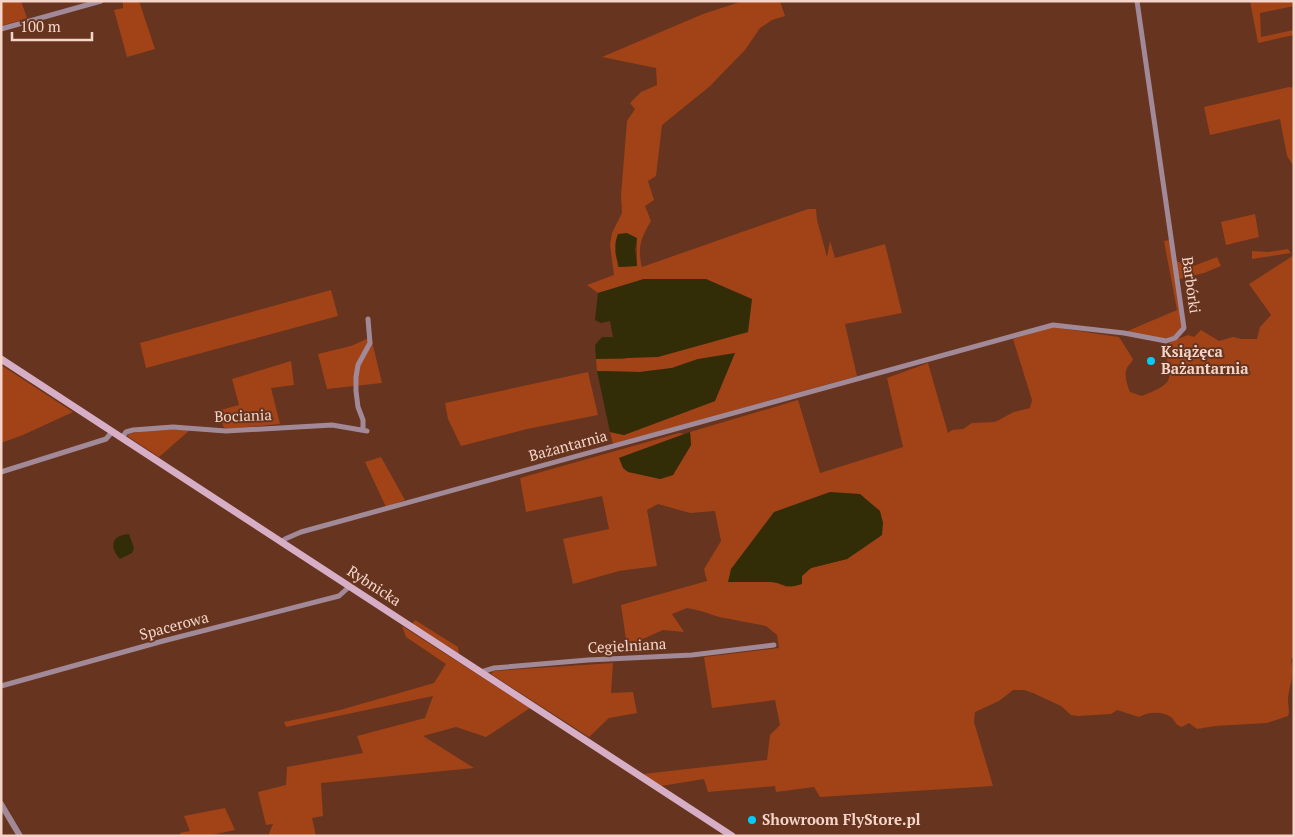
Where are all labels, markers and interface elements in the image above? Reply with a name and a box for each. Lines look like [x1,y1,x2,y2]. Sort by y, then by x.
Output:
scale bar [12,10,92,42]
text: 100 m [20,16,61,36]
street label: Barbórki [1178,255,1206,314]
place label: Książęca Bażantarnia [1161,341,1249,378]
marker: Książęca Bażantarnia [1145,355,1157,367]
street label: Bociania [214,404,273,426]
street label: Bażantarnia [526,425,610,465]
street label: Rybnicka [344,560,406,610]
street label: Spacerowa [137,606,211,644]
street label: Cegielniana [587,633,667,657]
place label: Showroom FlyStore.pl [762,809,921,829]
marker: Showroom FlyStore.pl [746,814,758,826]

